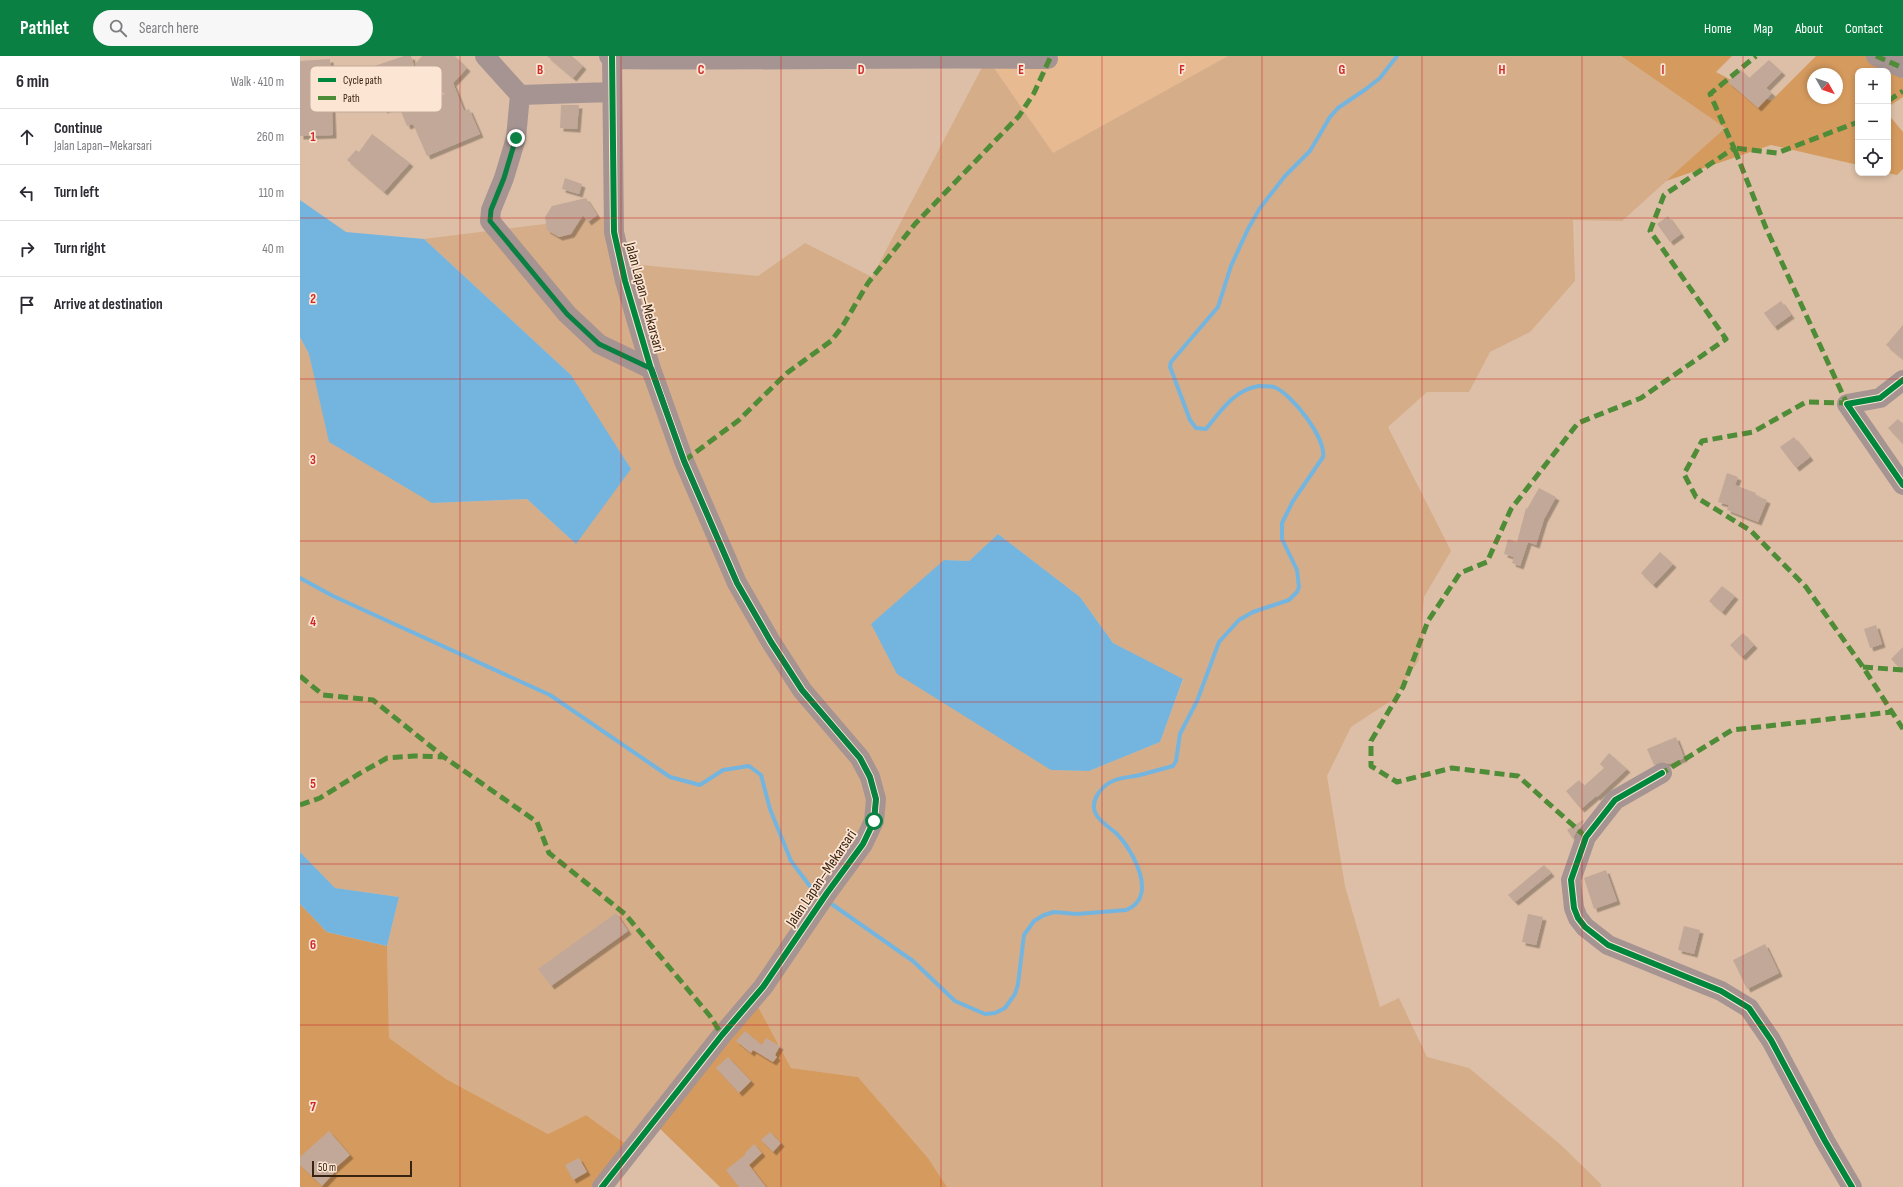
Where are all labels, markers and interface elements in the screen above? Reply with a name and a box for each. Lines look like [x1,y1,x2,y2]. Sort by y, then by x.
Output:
search box [93,10,373,46]
text: Pathlet [20,17,69,40]
icon: search [107,17,129,39]
text: Search here [139,19,199,38]
text: Home [1704,20,1732,37]
text: Map [1754,20,1773,37]
text: About [1795,20,1823,37]
text: Contact [1845,20,1883,37]
text: B [537,62,543,78]
text: C [698,62,705,78]
text: D [858,62,865,78]
text: E [1018,62,1024,78]
text: F [1179,62,1185,78]
text: G [1339,62,1346,78]
text: H [1499,62,1506,78]
text: I [1662,62,1665,78]
legend [310,66,442,112]
north arrow [1807,68,1843,104]
map controls [1855,68,1891,176]
button: + [1855,68,1891,104]
text: 6 min [16,72,49,92]
text: Walk · 410 m [231,74,284,90]
text: Cycle path [343,74,382,87]
text: Path [343,92,360,105]
button: − [1855,104,1891,140]
text: Continue [54,119,103,138]
icon: ahead [16,126,38,148]
text: 260 m [257,129,284,145]
text: 1 [310,129,316,145]
route end [507,129,525,147]
text: Jalan Lapan–Mekarsari [54,138,152,154]
button: locate [1855,140,1891,176]
icon: left [16,182,38,204]
text: Turn left [54,183,99,202]
text: 110 m [259,185,284,201]
icon: right [16,238,38,260]
text: Turn right [54,239,106,258]
street label: Jalan Lapan–Mekarsari [620,239,668,354]
text: 40 m [262,241,284,257]
text: 2 [310,291,316,307]
icon: arrive [16,294,38,316]
text: Arrive at destination [54,295,163,314]
text: 3 [310,452,316,468]
text: 4 [310,614,316,630]
text: 5 [310,776,316,792]
route start [865,812,883,830]
street label: Jalan Lapan–Mekarsari [781,826,861,931]
text: 6 [310,937,316,953]
text: 7 [310,1099,316,1115]
scale bar [312,1159,412,1178]
text: 50 m [318,1161,336,1174]

